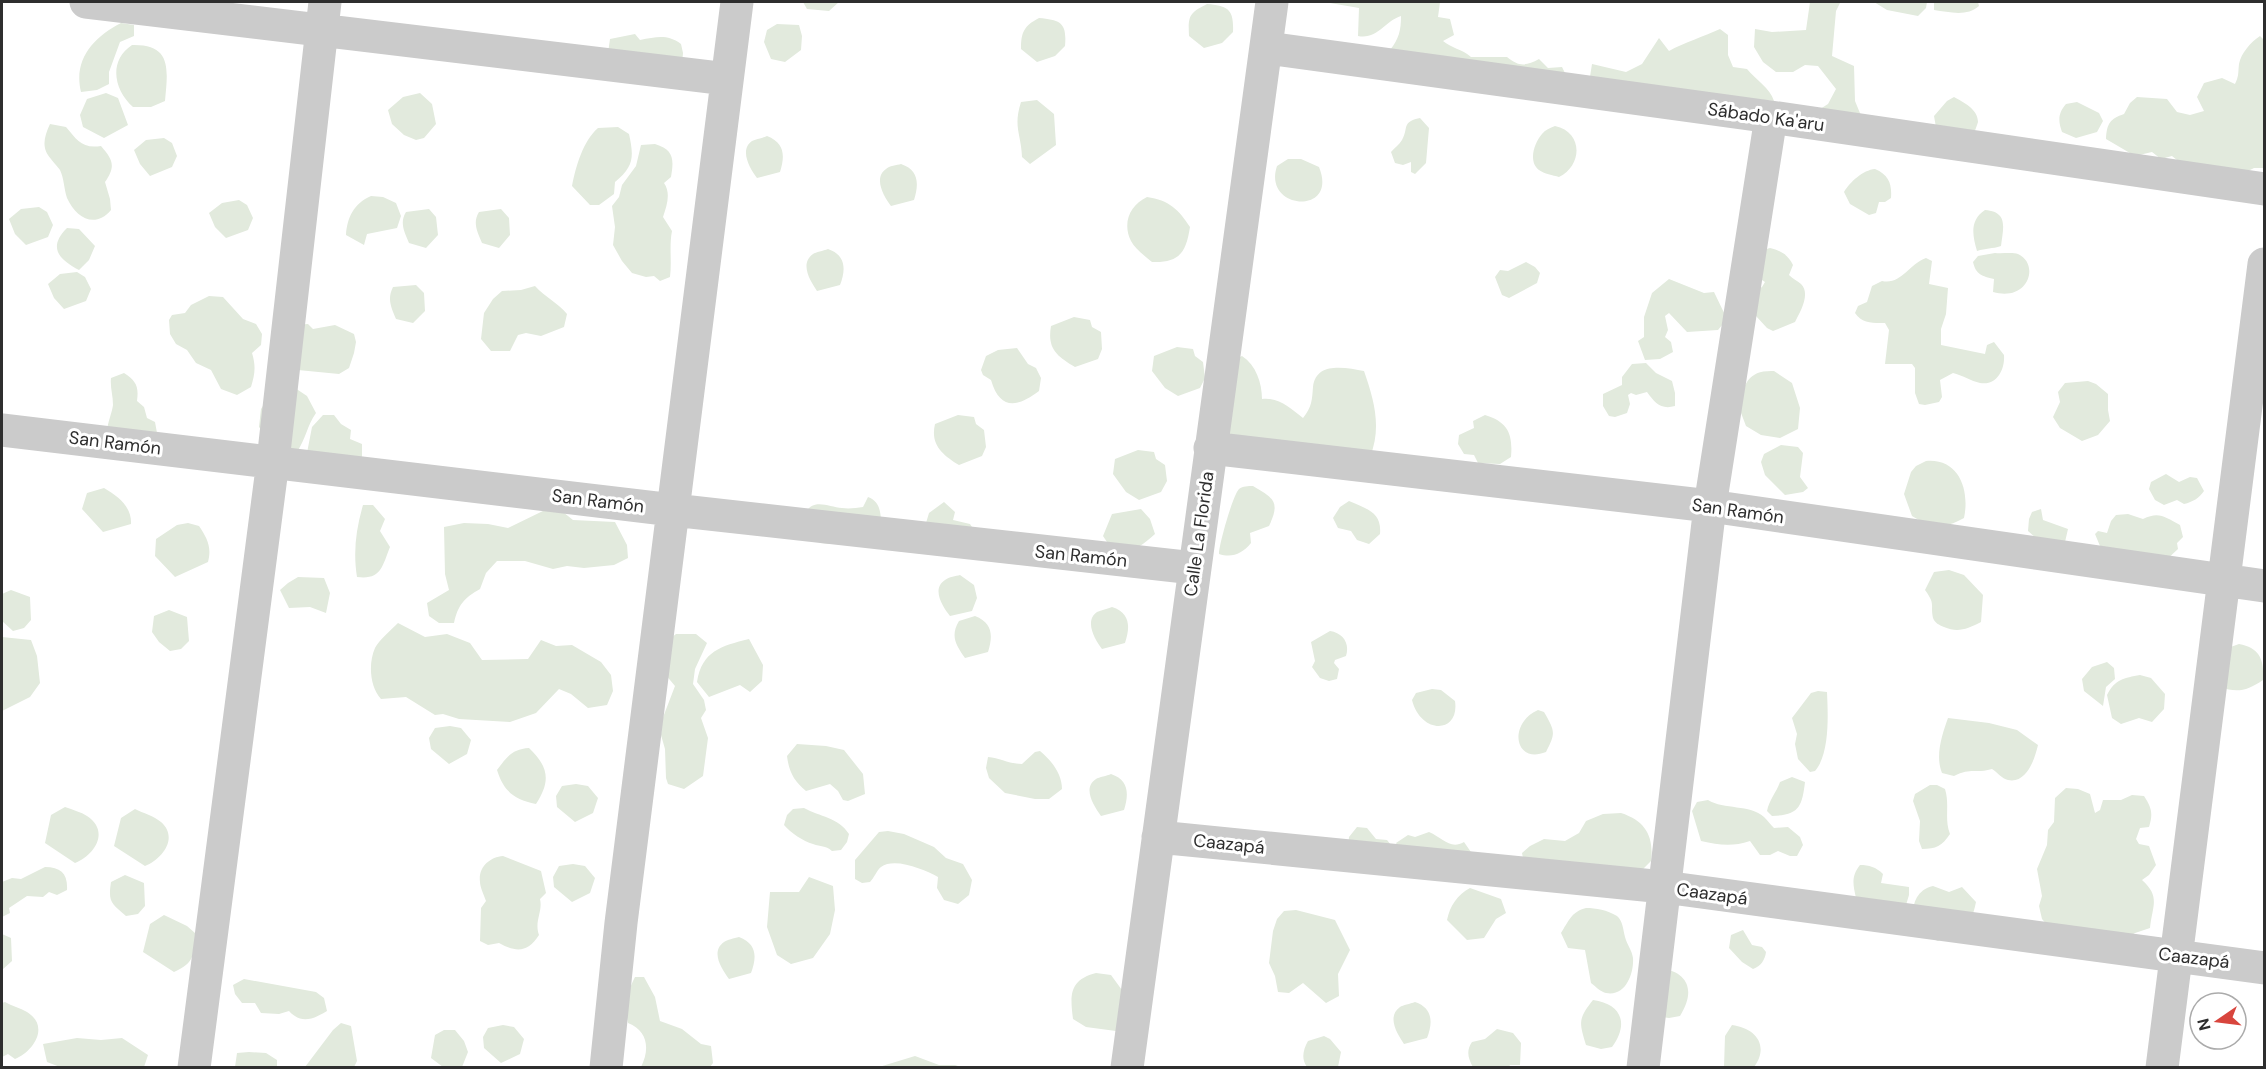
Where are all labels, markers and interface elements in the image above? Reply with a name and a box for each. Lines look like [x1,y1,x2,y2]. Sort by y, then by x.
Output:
street label: Sábado Ka'aru [1706,97,1826,137]
street label: San Ramón [68,425,162,461]
street label: Calle La Florida [1178,470,1220,598]
street label: San Ramón [551,483,645,519]
street label: San Ramón [1690,493,1786,529]
street label: San Ramón [1034,539,1128,573]
street label: Caazapá [1192,828,1266,860]
street label: Caazapá [1675,877,1749,911]
street label: Caazapá [2157,942,2231,974]
north arrow [2188,991,2248,1051]
text: N [2192,1016,2216,1033]

